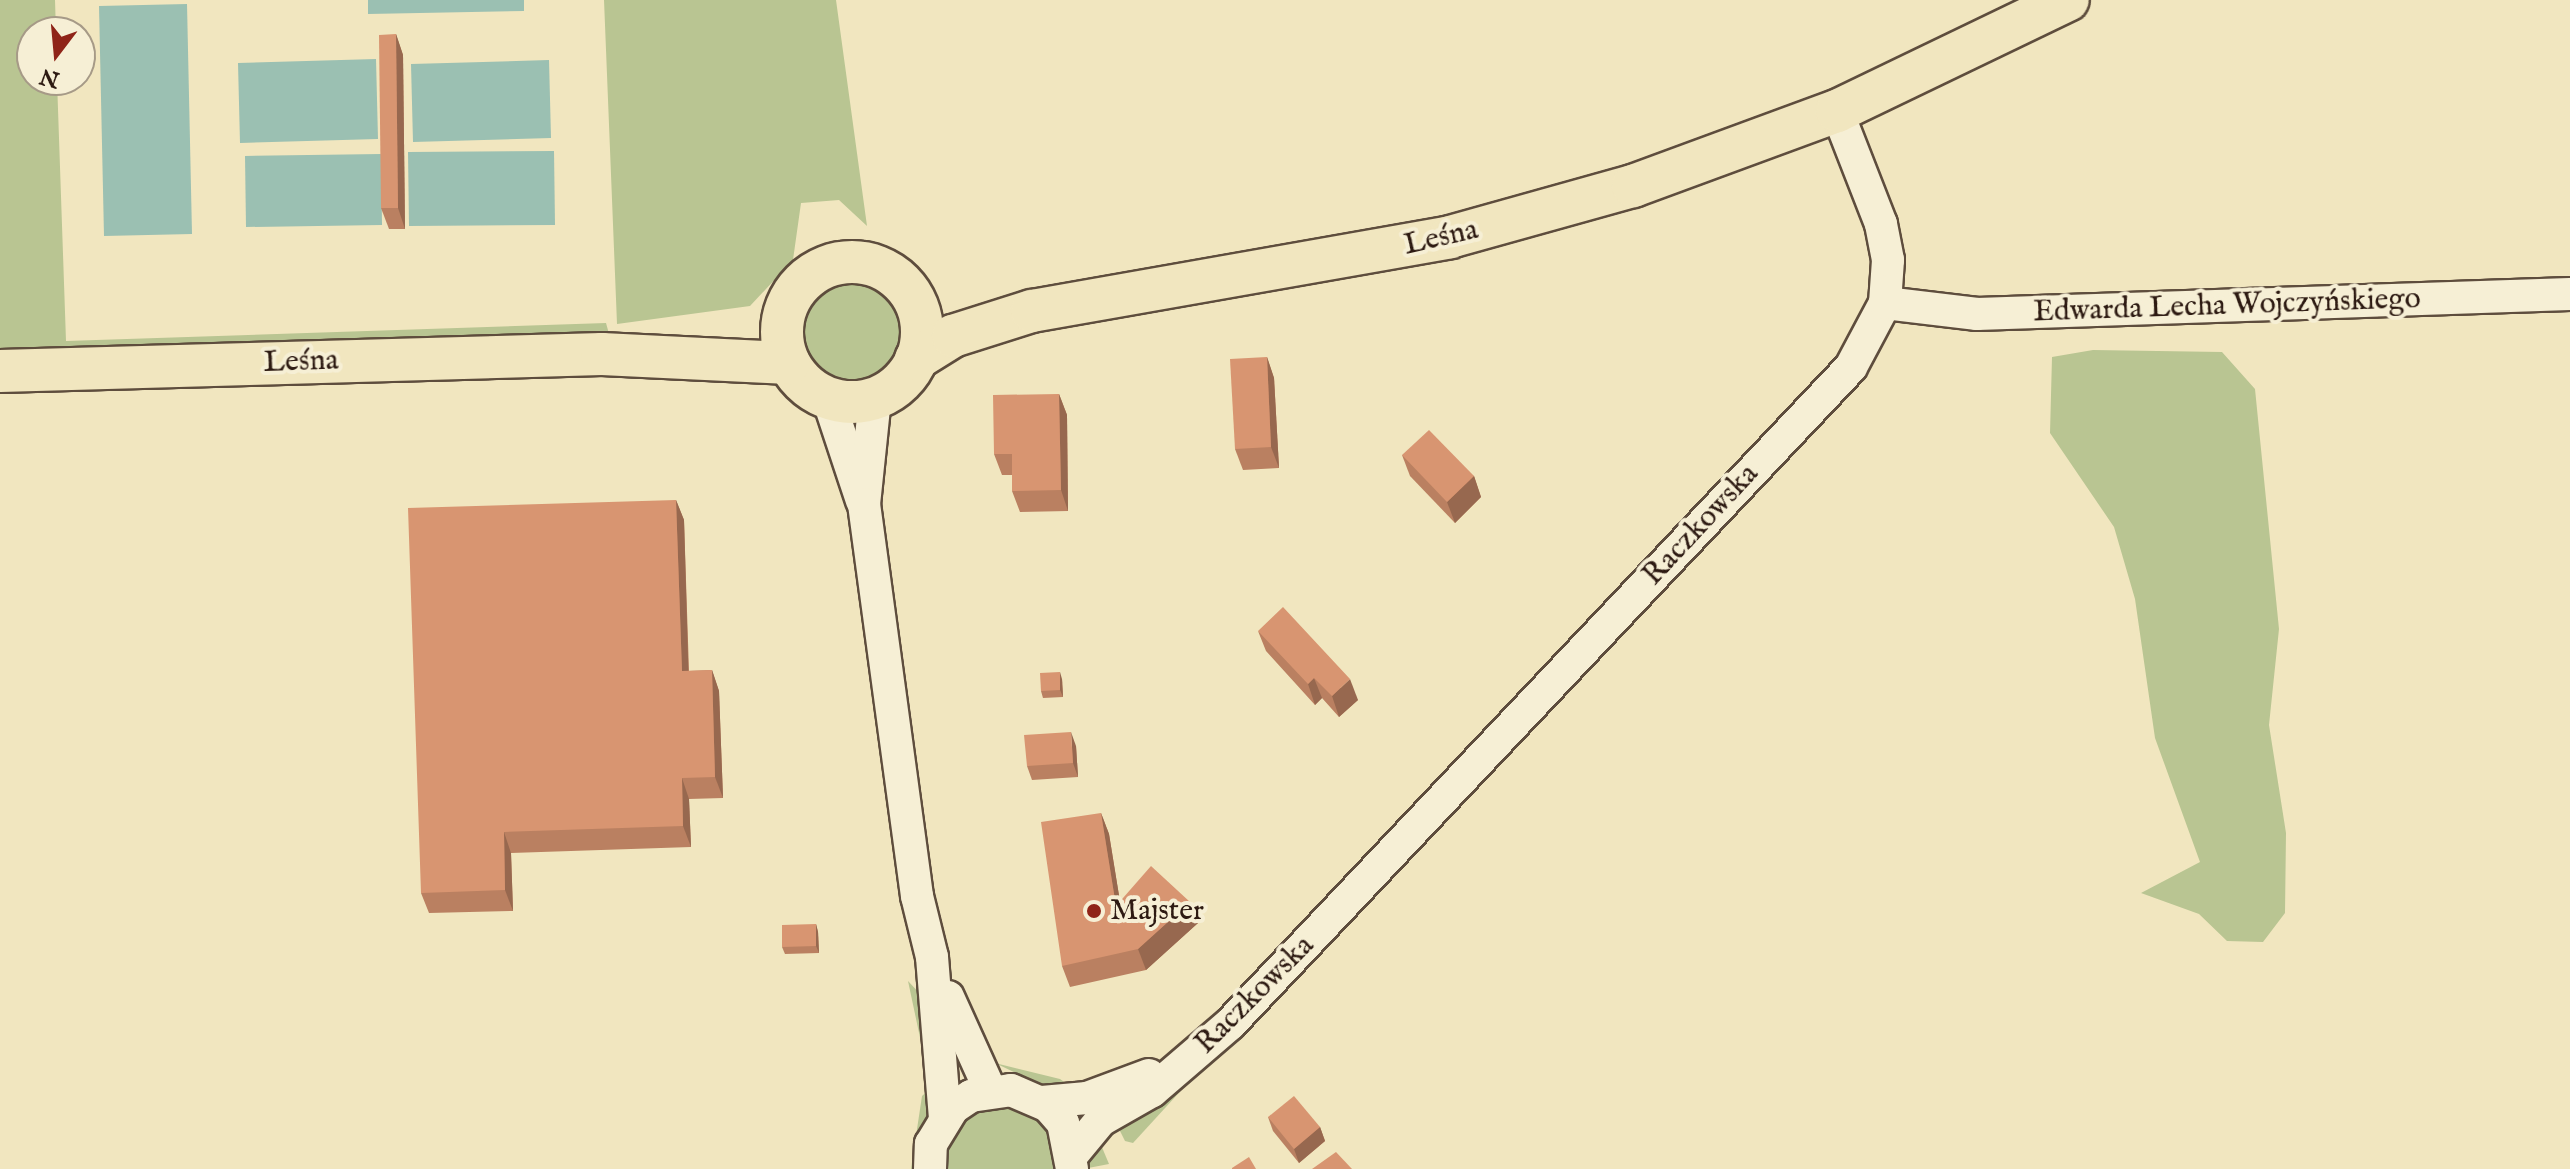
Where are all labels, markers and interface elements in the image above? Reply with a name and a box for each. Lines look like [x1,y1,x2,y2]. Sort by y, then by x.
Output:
north arrow [16,16,96,96]
text: N [37,61,63,93]
street label: Leśna [1400,212,1482,264]
street label: Edwarda Lecha Wojczyńskiego [2033,281,2421,331]
street label: Leśna [263,343,339,381]
street label: Raczkowska [1636,457,1766,593]
place label: Majster [1110,893,1204,929]
marker: Majster [1085,902,1103,920]
street label: Raczkowska [1188,928,1322,1062]

